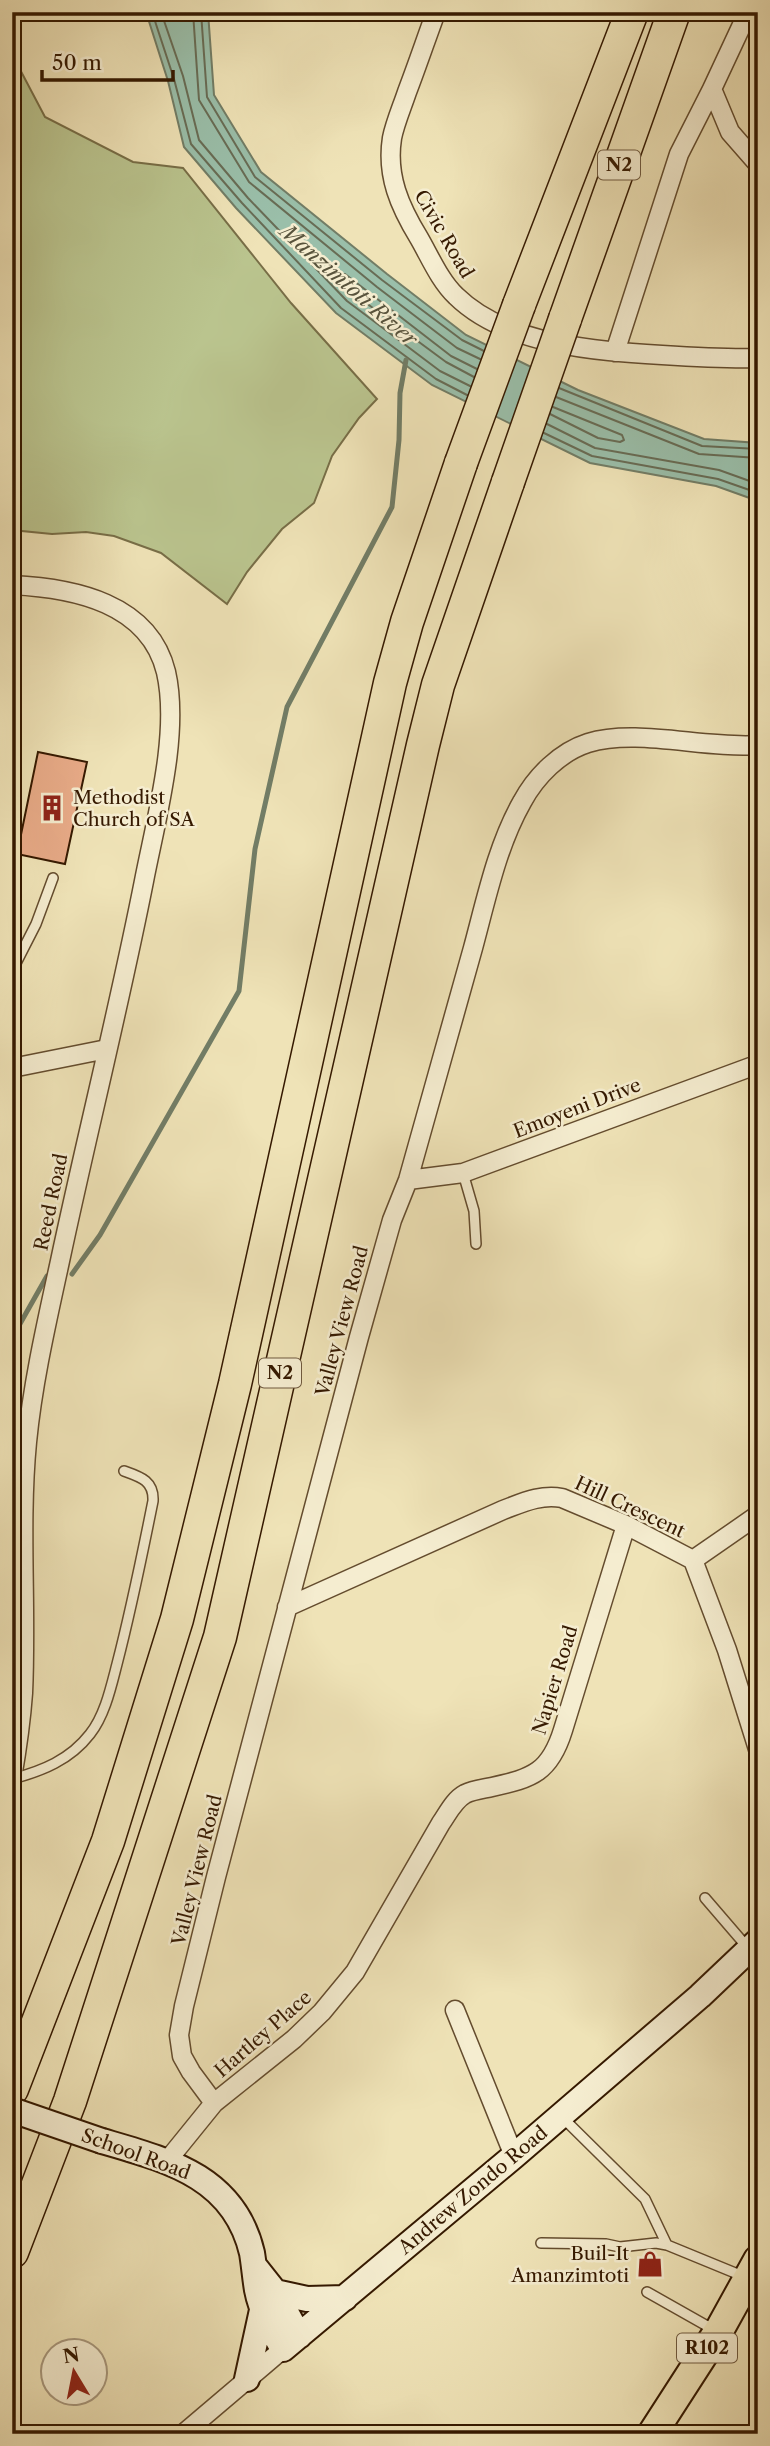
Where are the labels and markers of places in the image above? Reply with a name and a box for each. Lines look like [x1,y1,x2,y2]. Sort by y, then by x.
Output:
place label: Methodist Church of SA [73,786,195,831]
building icon: Methodist Church of SA [37,793,67,823]
place label: Buil-It Amanzimtoti [510,2242,629,2287]
shop icon: Buil-It Amanzimtoti [635,2249,665,2279]

